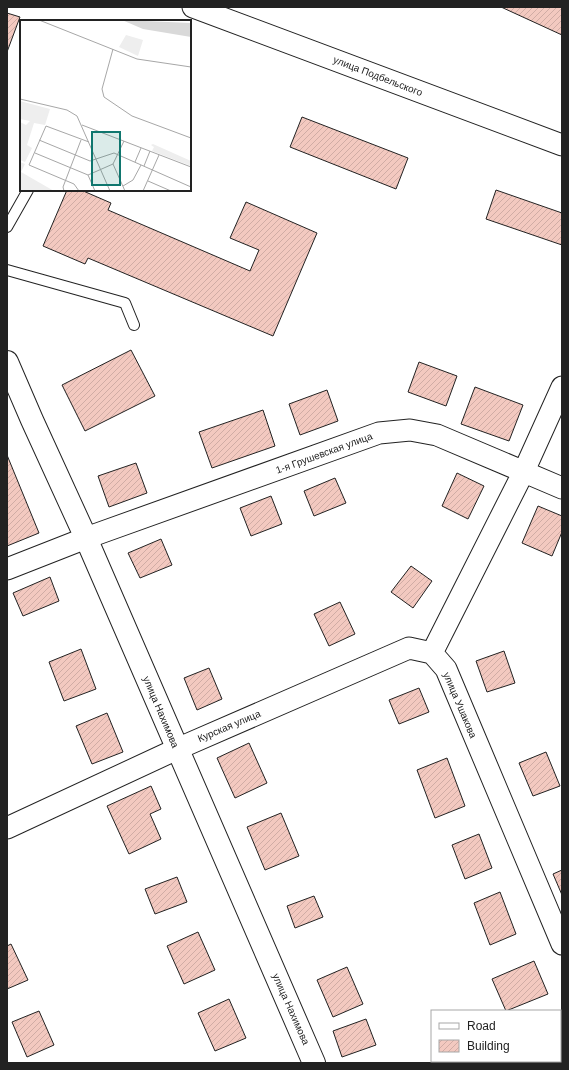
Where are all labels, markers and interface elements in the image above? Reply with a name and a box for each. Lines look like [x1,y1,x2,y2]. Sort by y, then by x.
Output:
inset map [20,20,191,191]
street label: улица Подбельского [332,54,425,98]
street label: 1-я Грушевская улица [274,430,374,476]
street label: улица Ушакова [441,670,479,740]
street label: улица Нахимова [141,674,181,750]
street label: Курская улица [196,708,262,744]
street label: улица Нахимова [270,972,312,1047]
legend [431,1010,561,1062]
text: Road [467,1019,496,1033]
text: Building [467,1039,510,1053]

